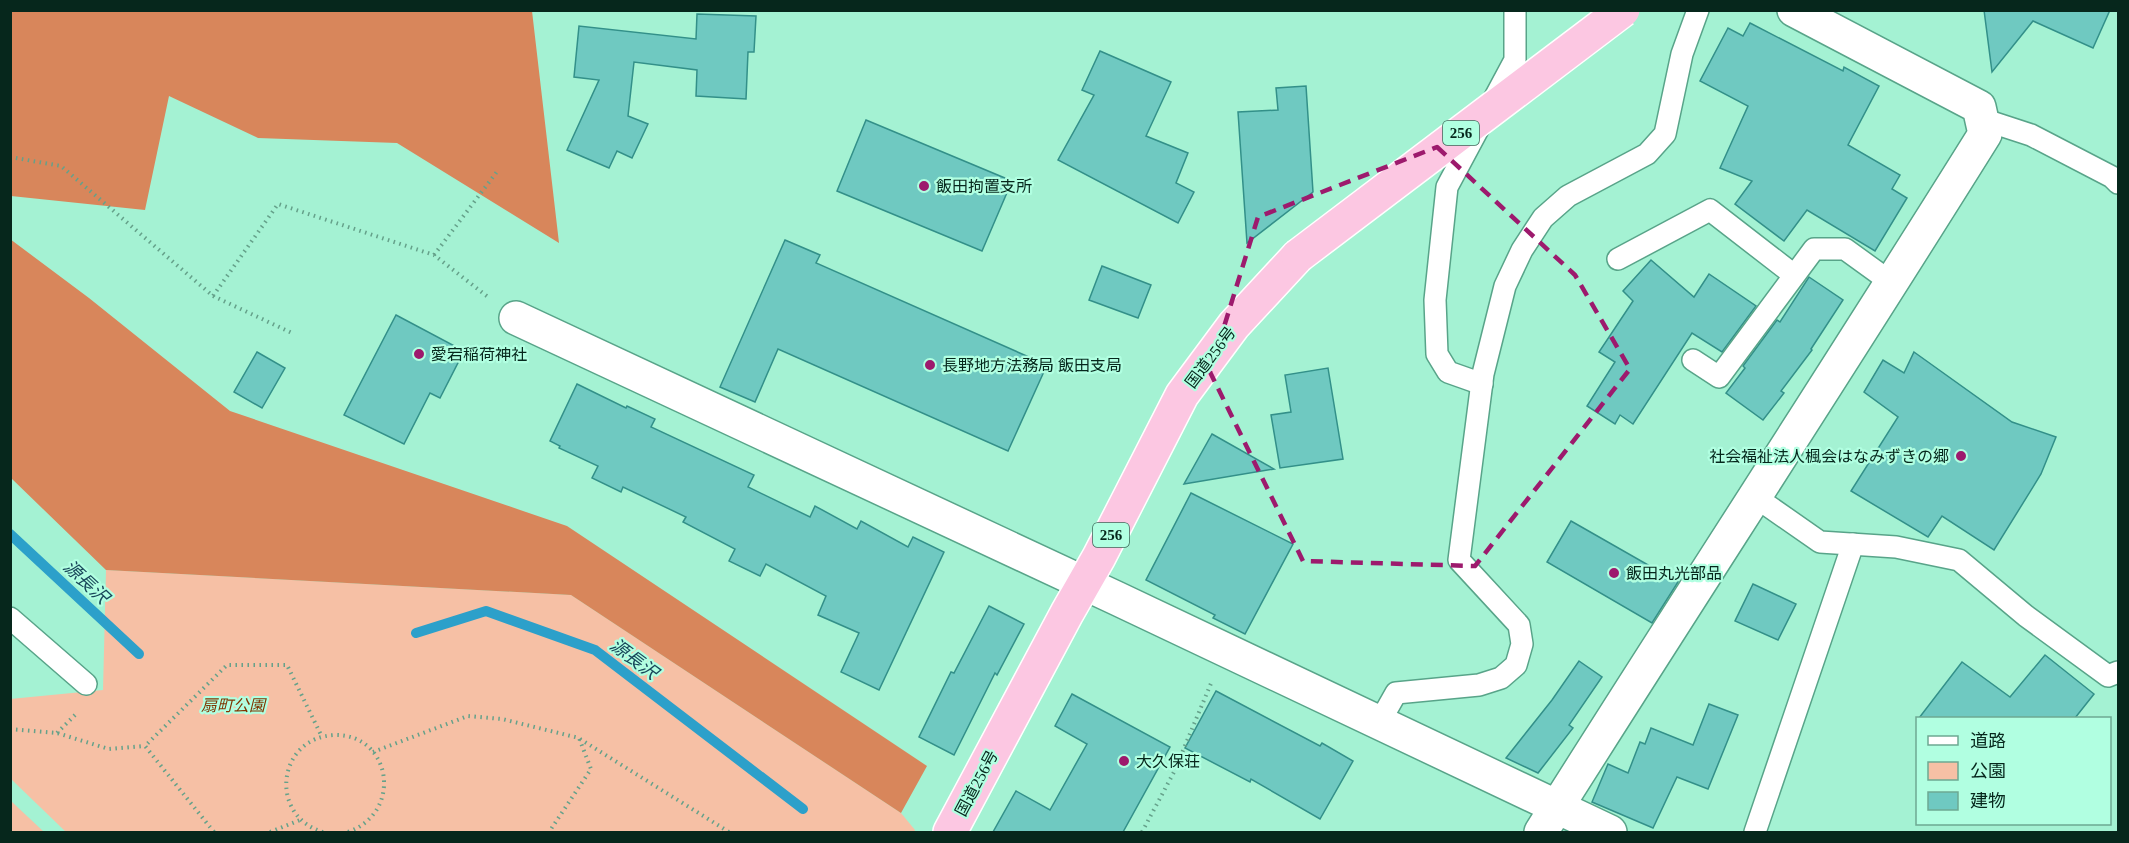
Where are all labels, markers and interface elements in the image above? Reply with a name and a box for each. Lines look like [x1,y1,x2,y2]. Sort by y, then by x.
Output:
road number: 256 [1443,121,1479,145]
place label: 飯田拘置支所 [936,178,1032,195]
marker: 飯田拘置支所 [917,179,931,193]
street label: 国道256号 [1182,323,1239,391]
place label: 愛宕稲荷神社 [431,346,527,363]
marker: 愛宕稲荷神社 [412,347,426,361]
place label: 長野地方法務局 飯田支局 [942,357,1122,374]
marker: 長野地方法務局 飯田支局 [923,358,937,372]
place label: 社会福祉法人楓会はなみずきの郷 [1709,448,1949,465]
marker: 社会福祉法人楓会はなみずきの郷 [1954,449,1968,463]
road number: 256 [1093,523,1129,547]
water label: 源長沢 [59,556,114,609]
place label: 飯田丸光部品 [1626,565,1722,582]
marker: 飯田丸光部品 [1607,566,1621,580]
water label: 源長沢 [606,635,663,684]
park label: 扇町公園 [201,697,267,714]
legend [1916,717,2111,825]
text: 道路 [1970,731,2006,751]
street label: 国道256号 [952,747,1001,819]
place label: 大久保荘 [1136,753,1200,770]
marker: 大久保荘 [1117,754,1131,768]
text: 公園 [1970,761,2006,781]
text: 建物 [1970,791,2006,811]

